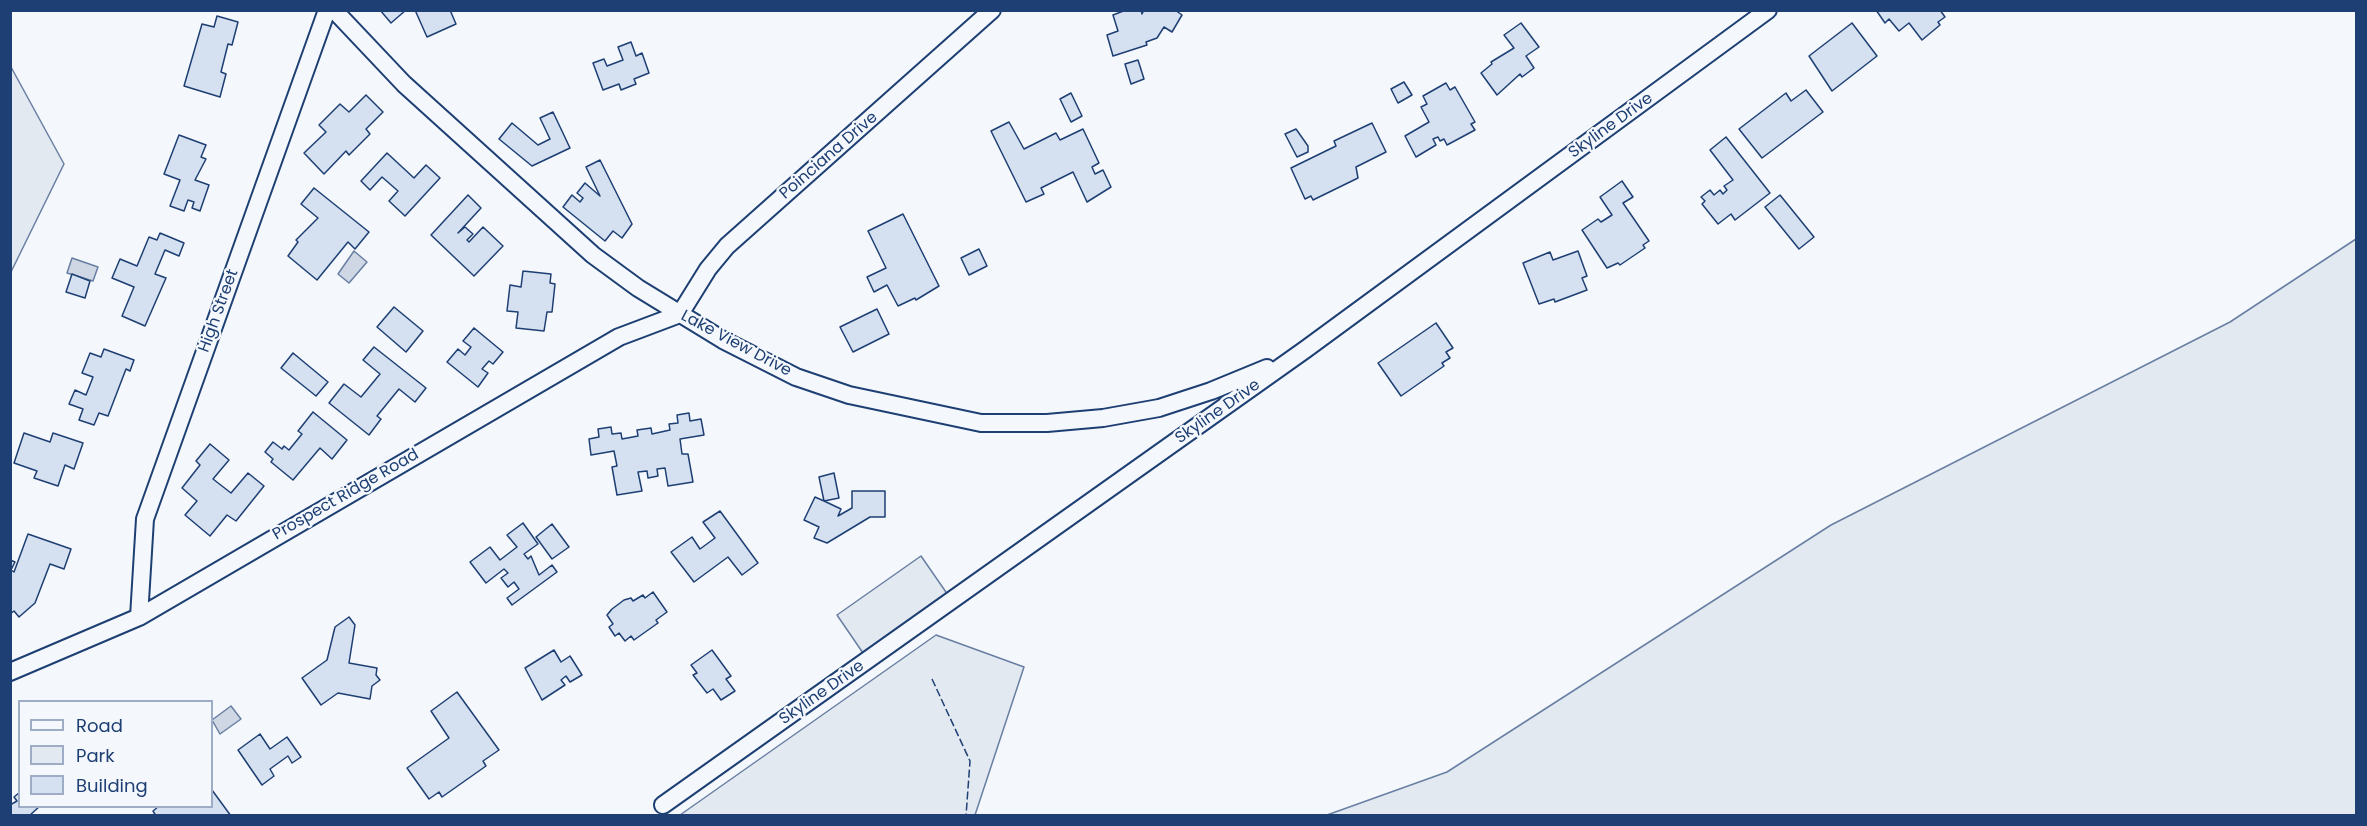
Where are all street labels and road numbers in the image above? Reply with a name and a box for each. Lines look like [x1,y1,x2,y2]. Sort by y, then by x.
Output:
street label: Skyline Drive [1565,89,1657,163]
street label: Poinciana Drive [776,108,882,204]
street label: High Street [195,267,243,355]
street label: Lake View Drive [677,307,795,381]
street label: Skyline Drive [1172,376,1264,448]
street label: Prospect Ridge Road [270,445,422,545]
street label: Skyline Drive [776,657,868,729]

